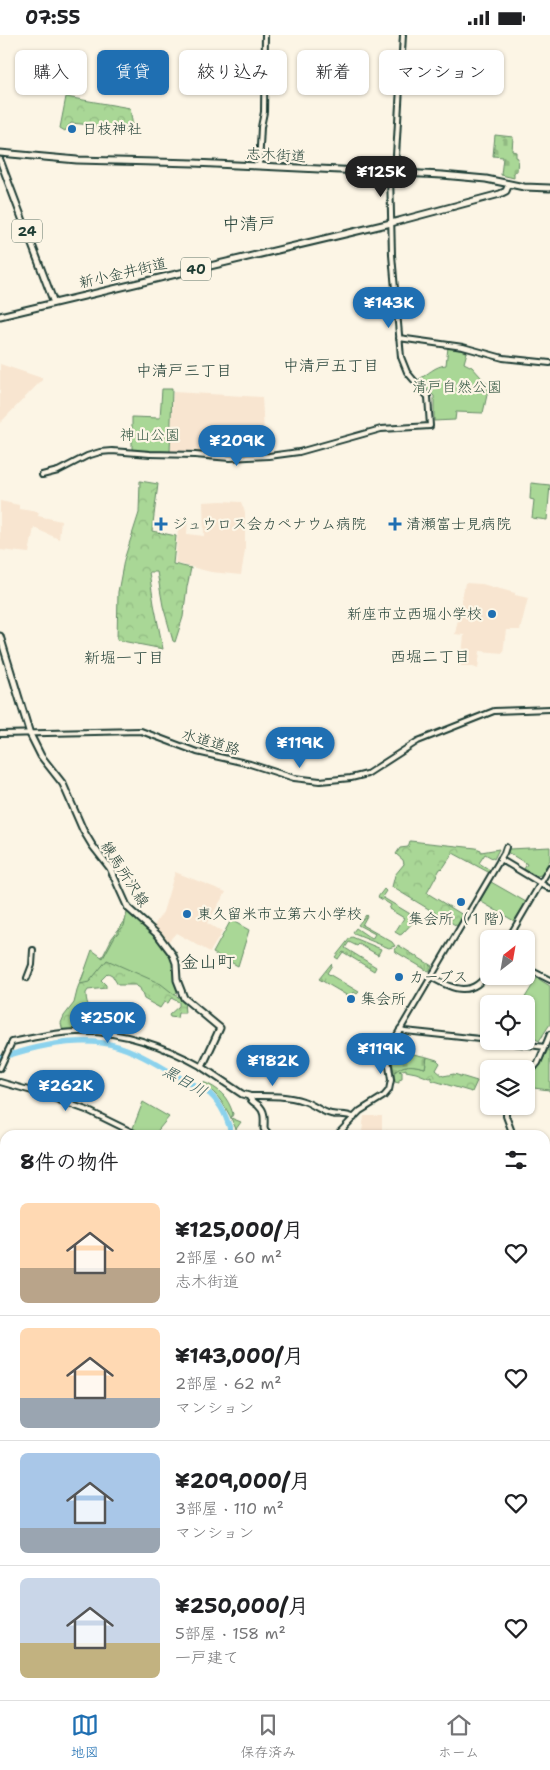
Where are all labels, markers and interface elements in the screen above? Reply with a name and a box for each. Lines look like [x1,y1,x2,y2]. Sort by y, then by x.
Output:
text: 07:55 [25,5,80,30]
chip: 購入 [15,50,87,95]
chip: 賃貸 [97,50,169,95]
chip: 絞り込み [179,50,287,95]
chip: 新着 [297,50,369,95]
chip: マンション [379,50,504,95]
place label: 日枝神社 [82,119,142,139]
marker: 日枝神社 [66,123,78,135]
street label: 志木街道 [246,143,306,167]
pin: ¥125K [346,155,416,198]
text: ¥125K [356,161,406,182]
district label: 中清戸 [222,212,276,236]
road number: 24 [12,220,42,243]
street label: 新小金井街道 [77,253,169,293]
road number: 40 [181,257,211,280]
pin: ¥143K [354,287,424,329]
text: ¥143K [364,292,414,313]
district label: 中清戸五丁目 [283,355,379,376]
district label: 中清戸三丁目 [136,360,232,381]
park label: 清戸自然公園 [412,377,502,397]
park label: 神山公園 [120,425,180,445]
pin: ¥209K [202,425,272,467]
text: ¥209K [209,430,265,451]
place label: ジュウロス会カペナウム病院 [172,514,366,534]
place label: 清瀬富士見病院 [406,514,511,534]
marker: ジュウロス会カペナウム病院 [154,517,168,531]
marker: 清瀬富士見病院 [388,517,402,531]
place label: 新座市立西堀小学校 [347,604,482,624]
marker: 新座市立西堀小学校 [486,608,498,620]
district label: 西堀二丁目 [390,646,470,667]
district label: 新堀一丁目 [84,647,164,668]
street label: 水道道路 [179,724,243,760]
pin: ¥119K [265,727,335,769]
text: ¥119K [277,732,323,753]
street label: 練馬所沢線 [96,837,154,911]
marker: 集会所（１階） [455,896,467,908]
place label: 東久留米市立第六小学校 [197,904,362,924]
marker: 東久留米市立第六小学校 [181,908,193,920]
place label: 集会所（１階） [408,909,514,929]
north arrow [480,930,535,985]
map controls [480,930,535,1115]
district label: 金山町 [181,950,235,974]
place label: カーブス [409,967,468,987]
marker: カーブス [393,971,405,983]
place label: 集会所 [361,989,406,1009]
marker: 集会所 [345,993,357,1005]
button: locate [480,995,535,1050]
pin: ¥250K [73,1001,143,1044]
text: ¥250K [81,1007,135,1028]
pin: ¥119K [346,1033,416,1075]
text: ¥119K [358,1038,404,1059]
pin: ¥182K [238,1045,308,1087]
text: ¥182K [247,1050,299,1071]
water label: 黒目川 [159,1060,211,1102]
button: layers [480,1060,535,1115]
pin: ¥262K [31,1069,101,1112]
text: ¥262K [39,1075,93,1096]
icon: filters [502,1146,530,1174]
text: 8件の物件 [20,1148,119,1176]
text: ¥125,000/月 [175,1216,303,1244]
icon: home [60,1223,120,1283]
icon: heart [502,1239,530,1267]
text: 2部屋 · 60 m² [175,1247,282,1268]
text: 志木街道 [175,1271,239,1292]
text: ¥143,000/月 [175,1342,304,1370]
icon: home [60,1348,120,1408]
icon: heart [502,1364,530,1392]
text: 2部屋 · 62 m² [175,1373,282,1394]
text: マンション [175,1397,254,1418]
text: ¥209,000/月 [175,1467,311,1495]
icon: home [60,1473,120,1533]
icon: heart [502,1489,530,1517]
text: 3部屋 · 110 m² [175,1498,284,1519]
text: マンション [175,1522,254,1543]
text: ¥250,000/月 [175,1592,309,1620]
icon: home [60,1598,120,1658]
icon: heart [502,1614,530,1642]
text: 5部屋 · 158 m² [175,1623,286,1644]
text: 一戸建て [175,1647,239,1668]
tab: 地図 [71,1711,99,1761]
tab: 保存済み [240,1711,296,1761]
tab: ホーム [438,1711,479,1761]

